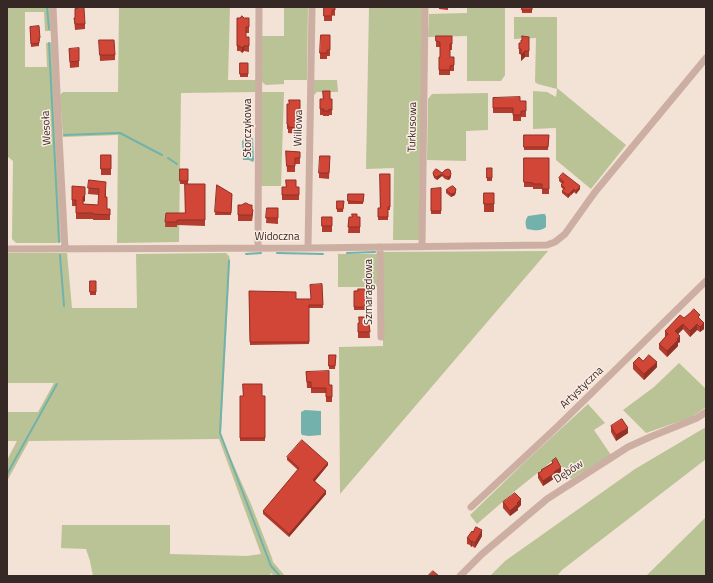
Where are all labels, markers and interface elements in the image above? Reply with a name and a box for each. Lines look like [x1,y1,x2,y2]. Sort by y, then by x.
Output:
street label: Storczykowa [241,98,255,158]
street label: Turkusowa [406,102,420,152]
street label: Willowa [292,109,306,147]
street label: Wesoła [39,110,55,146]
street label: Widoczna [254,230,300,244]
street label: Szmaragdowa [362,259,376,325]
street label: Artystyczna [558,364,606,412]
street label: Dębów [552,458,586,486]

